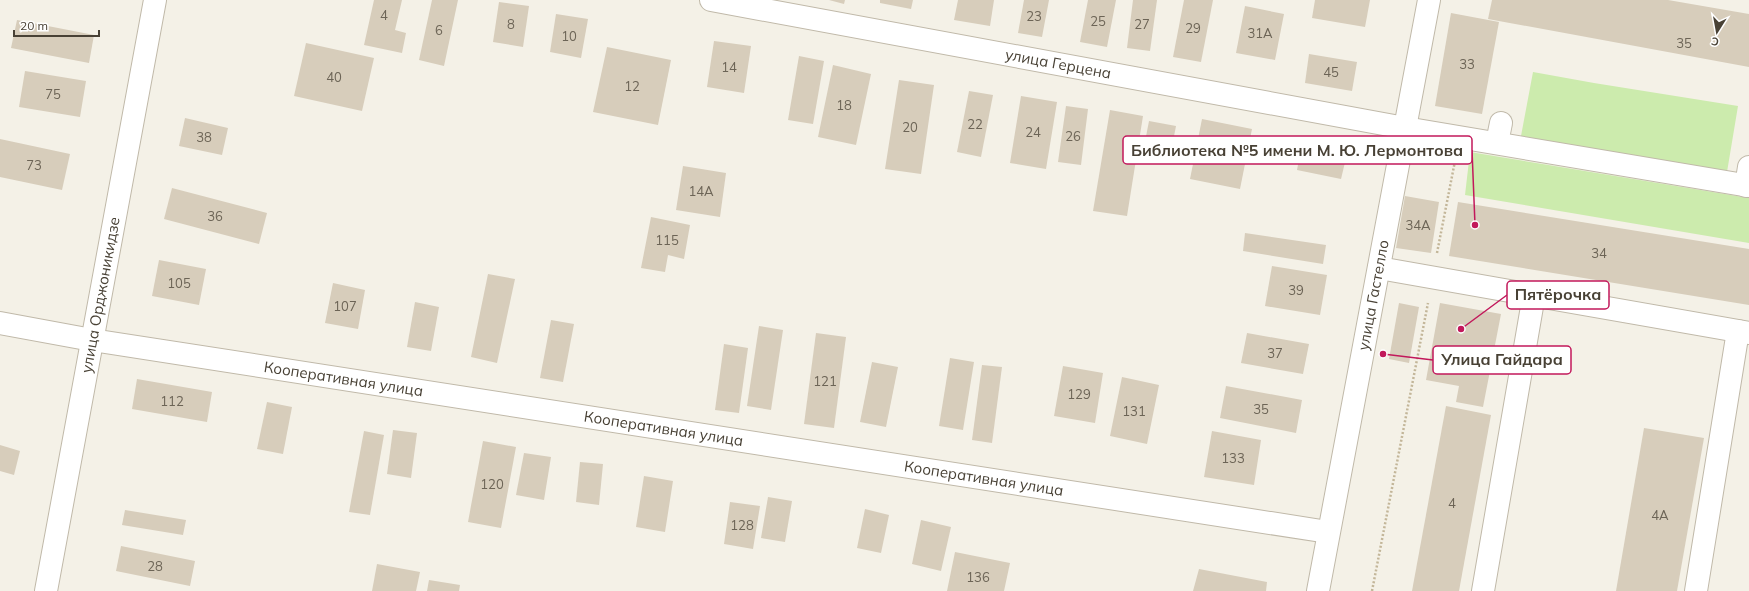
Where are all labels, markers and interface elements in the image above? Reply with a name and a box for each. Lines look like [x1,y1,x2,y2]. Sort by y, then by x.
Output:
house number: 4 [380,7,388,23]
house number: 23 [1026,8,1042,24]
scale bar [14,12,99,38]
north arrow [1697,12,1737,52]
house number: 25 [1090,13,1106,29]
house number: 8 [507,16,515,32]
house number: 27 [1134,16,1150,32]
text: 20 m [20,18,48,33]
house number: 29 [1185,20,1201,36]
house number: 6 [435,22,443,38]
house number: 31А [1247,25,1273,41]
house number: 10 [561,28,577,44]
text: С [1710,34,1720,49]
house number: 35 [1676,35,1692,51]
street label: улица Герцена [1004,44,1113,83]
house number: 33 [1459,56,1475,72]
house number: 14 [721,59,737,75]
house number: 45 [1323,64,1339,80]
house number: 40 [326,69,342,85]
house number: 12 [624,78,640,94]
house number: 75 [45,86,61,102]
house number: 18 [836,97,852,113]
house number: 22 [967,116,983,132]
house number: 20 [902,119,918,135]
house number: 24 [1025,124,1041,140]
house number: 26 [1065,128,1081,144]
house number: 38 [196,129,212,145]
callout: Библиотека №5 имени М. Ю. Лермонтова [1123,136,1472,164]
text: Библиотека №5 имени М. Ю. Лермонтова [1131,140,1463,160]
house number: 73 [26,157,42,173]
house number: 14А [688,183,714,199]
house number: 36 [207,208,223,224]
street label: улица Орджоникидзе [76,215,124,375]
house number: 34А [1405,217,1431,233]
house number: 115 [655,232,679,248]
street label: улица Гастелло [1353,238,1393,352]
house number: 34 [1591,245,1607,261]
house number: 105 [167,275,191,291]
callout: Пятёрочка [1507,281,1609,309]
house number: 39 [1288,282,1304,298]
text: Пятёрочка [1515,284,1601,304]
house number: 107 [333,298,357,314]
house number: 37 [1267,345,1283,361]
callout: Улица Гайдара [1433,346,1571,374]
text: Улица Гайдара [1440,349,1563,369]
street label: Кооперативная улица [263,357,424,400]
house number: 121 [813,373,837,389]
house number: 129 [1067,386,1091,402]
house number: 112 [160,393,184,409]
house number: 35 [1253,401,1269,417]
house number: 131 [1122,403,1146,419]
street label: Кооперативная улица [583,407,745,450]
house number: 133 [1221,450,1245,466]
street label: Кооперативная улица [903,456,1065,500]
house number: 120 [480,476,504,492]
house number: 4 [1448,495,1456,511]
house number: 4А [1651,507,1669,523]
house number: 128 [730,517,754,533]
house number: 28 [147,558,163,574]
house number: 136 [966,569,990,585]

